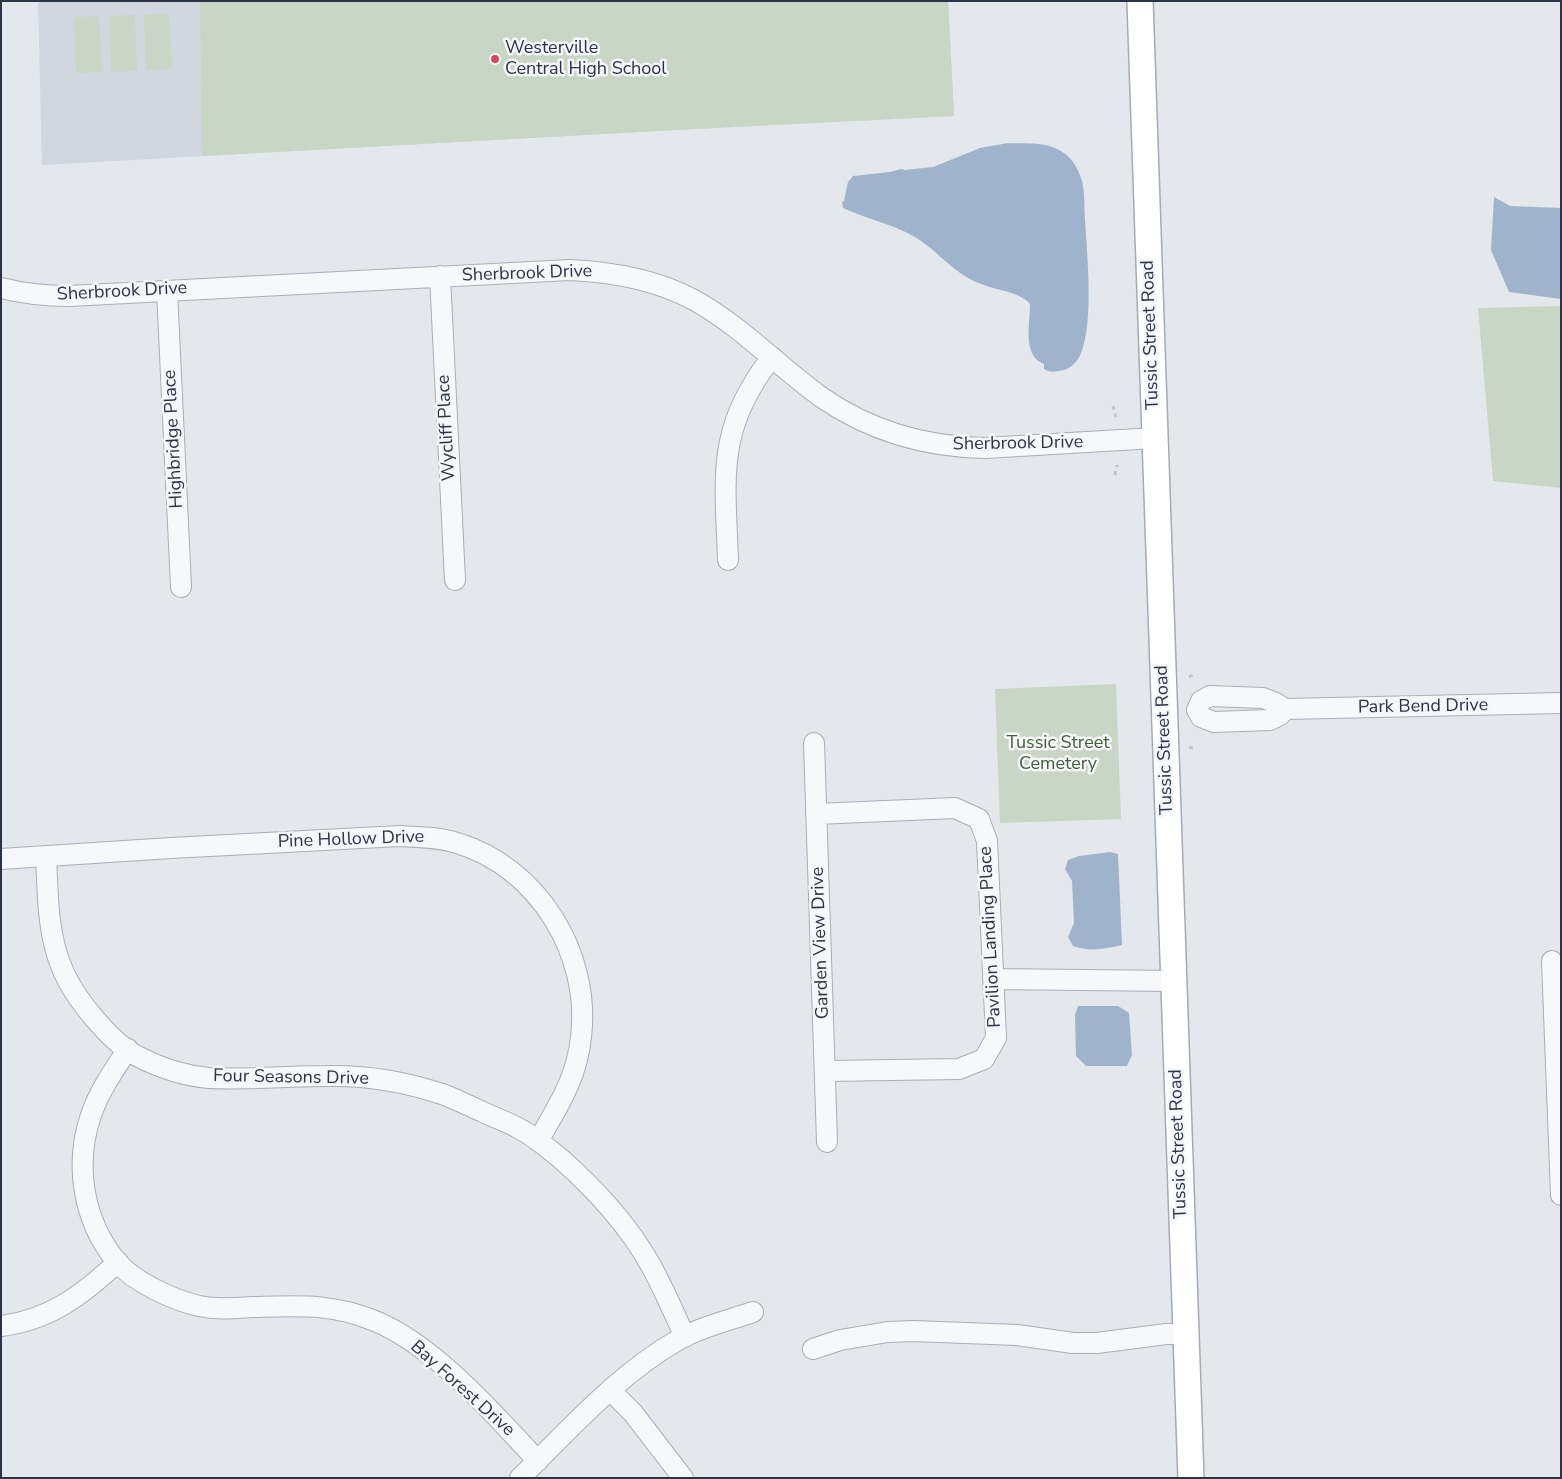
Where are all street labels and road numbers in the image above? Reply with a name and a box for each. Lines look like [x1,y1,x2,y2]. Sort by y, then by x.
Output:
street label: Tussic Street Road [1138,260,1164,410]
street label: Sherbrook Drive [461,261,593,287]
street label: Sherbrook Drive [56,278,188,306]
street label: Highbridge Place [160,369,188,509]
street label: Wycliff Place [433,374,461,482]
street label: Sherbrook Drive [953,432,1083,456]
street label: Tussic Street Road [1152,665,1178,815]
street label: Park Bend Drive [1358,695,1488,719]
street label: Pine Hollow Drive [277,827,425,853]
street label: Pavilion Landing Place [975,846,1007,1028]
street label: Garden View Drive [808,866,834,1020]
street label: Four Seasons Drive [213,1066,369,1090]
street label: Tussic Street Road [1166,1069,1192,1219]
street label: Bay Forest Drive [405,1336,519,1442]

